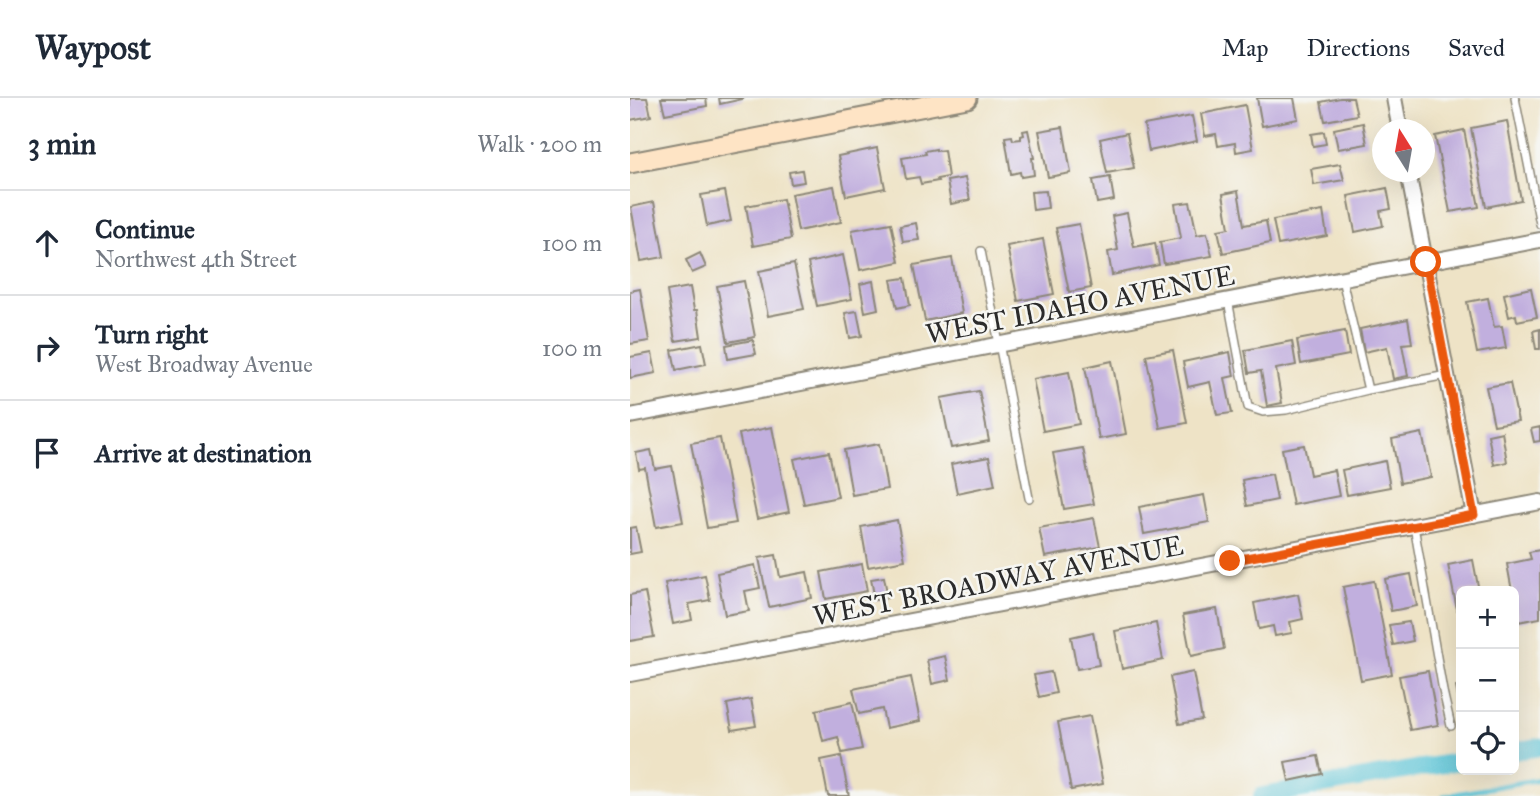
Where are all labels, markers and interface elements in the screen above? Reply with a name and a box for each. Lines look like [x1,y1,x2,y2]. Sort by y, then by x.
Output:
text: Waypost [35,28,151,68]
text: Map [1222,33,1269,63]
text: Directions [1307,33,1410,63]
text: Saved [1448,33,1505,63]
north arrow [1372,119,1435,182]
text: 3 min [28,126,96,162]
text: Walk · 200 m [477,130,602,158]
text: Continue [95,213,195,245]
icon: ahead [28,224,66,262]
text: 100 m [542,229,602,257]
text: Northwest 4th Street [95,245,297,273]
route start [1410,246,1441,277]
street label: WEST IDAHO AVENUE [923,257,1237,352]
text: Turn right [95,318,208,350]
icon: right [28,329,66,367]
text: 100 m [542,334,602,362]
text: West Broadway Avenue [95,350,313,378]
icon: arrive [28,434,66,472]
text: Arrive at destination [95,437,312,469]
street label: WEST BROADWAY AVENUE [810,527,1186,634]
route end [1214,545,1245,576]
map controls [1456,586,1519,775]
button: + [1456,586,1519,649]
button: − [1456,649,1519,712]
button: locate [1456,712,1519,775]

